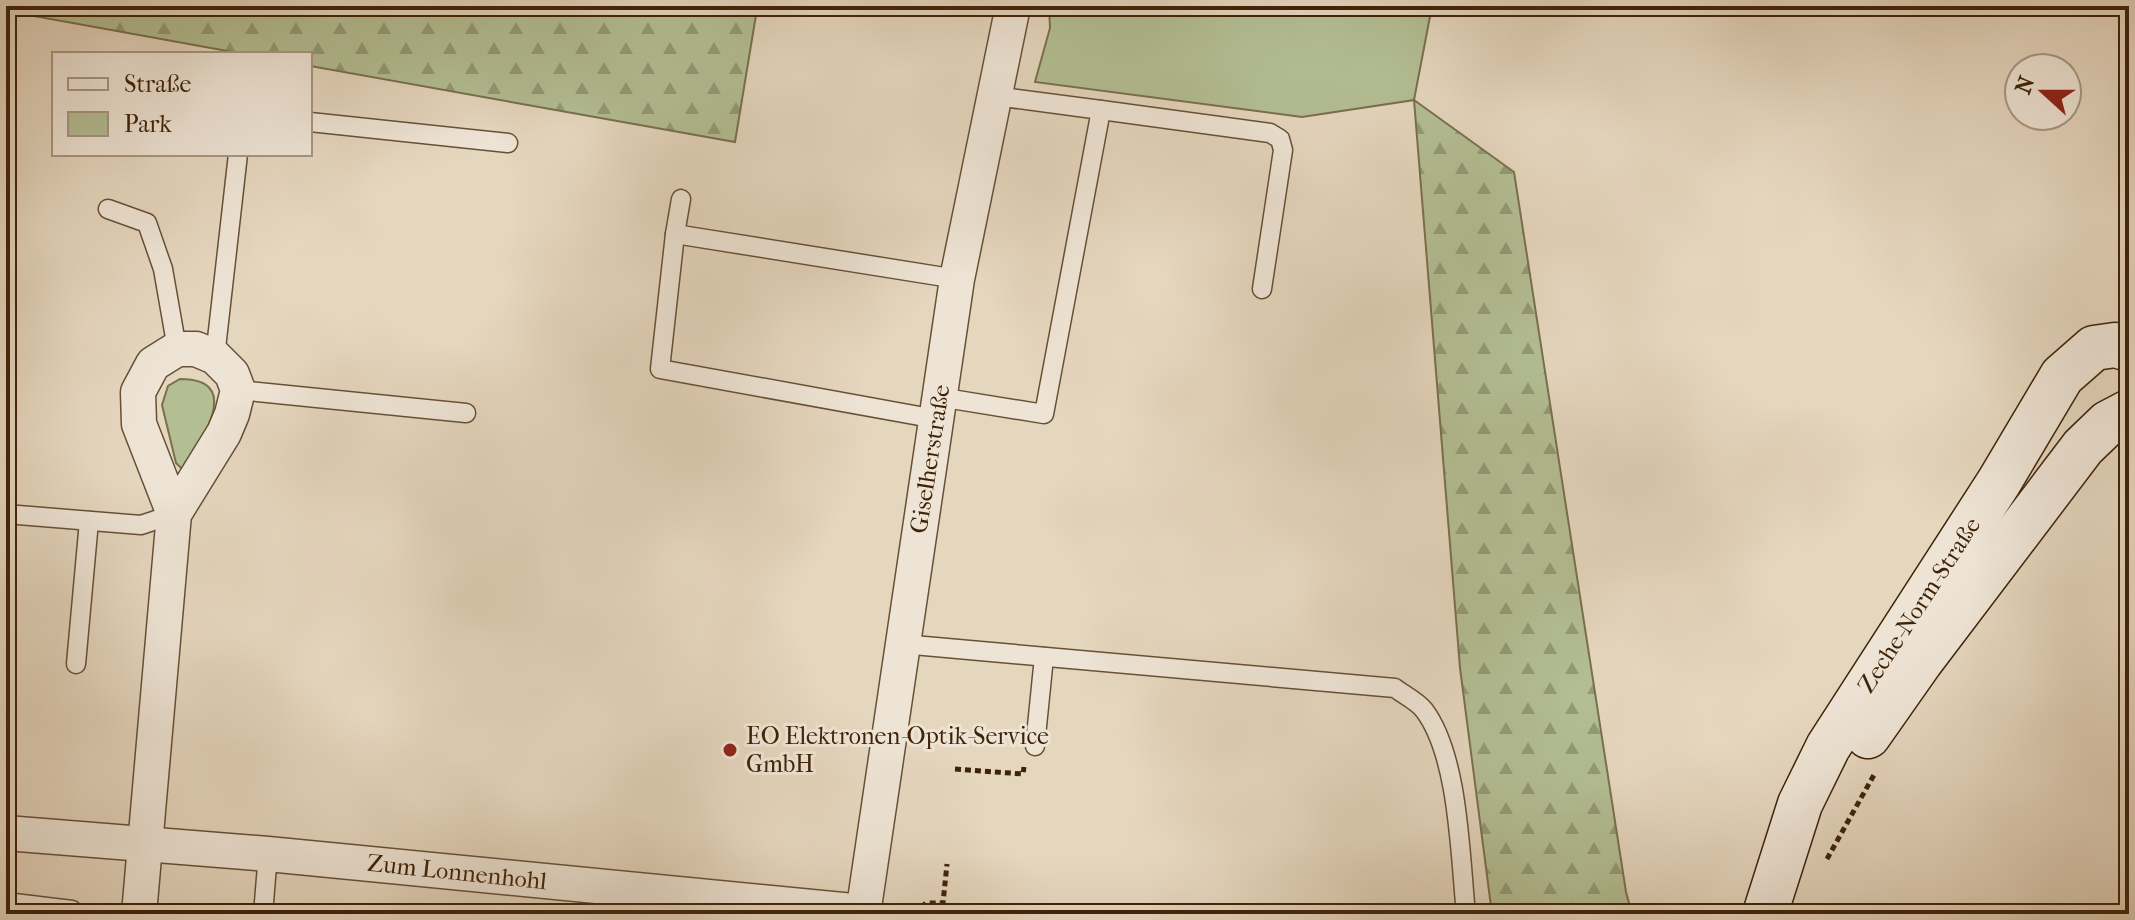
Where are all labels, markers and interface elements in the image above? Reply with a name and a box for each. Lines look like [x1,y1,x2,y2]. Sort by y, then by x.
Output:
legend [52,52,312,156]
north arrow [2003,52,2083,132]
text: Straße [124,70,191,98]
text: N [2010,72,2040,98]
text: Park [124,110,172,138]
street label: Giselherstraße [904,382,956,536]
street label: Zeche-Norm-Straße [1852,512,1986,698]
place label: EO Elektronen-Optik-Service GmbH [746,722,1049,778]
marker: EO Elektronen-Optik-Service GmbH [721,741,739,759]
street label: Zum Lonnenhohl [366,849,549,895]

